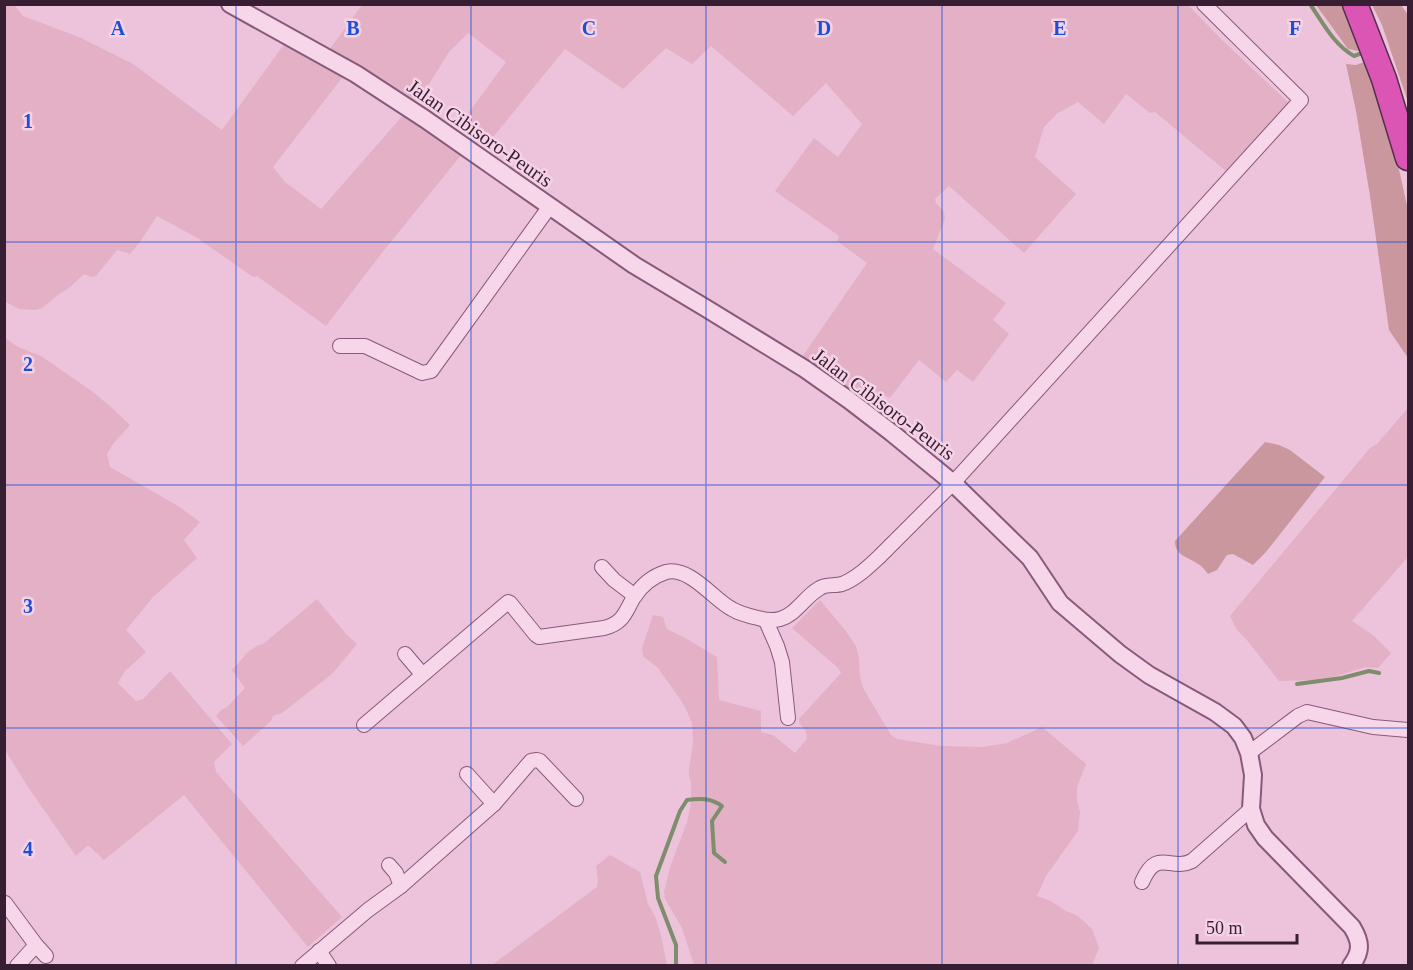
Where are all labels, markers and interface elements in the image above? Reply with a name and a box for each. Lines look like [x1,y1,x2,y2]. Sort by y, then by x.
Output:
text: A [111,17,126,39]
text: B [346,17,360,39]
text: C [582,17,596,39]
text: D [817,17,831,39]
text: E [1053,17,1067,39]
text: F [1289,17,1301,39]
street label: Jalan Cibisoro-Peuris [403,75,557,191]
text: 1 [23,110,33,132]
street label: Jalan Cibisoro-Peuris [809,344,959,465]
text: 2 [23,353,33,375]
text: 3 [23,595,33,617]
text: 4 [23,838,33,860]
scale bar [1197,907,1298,945]
text: 50 m [1206,918,1243,938]

